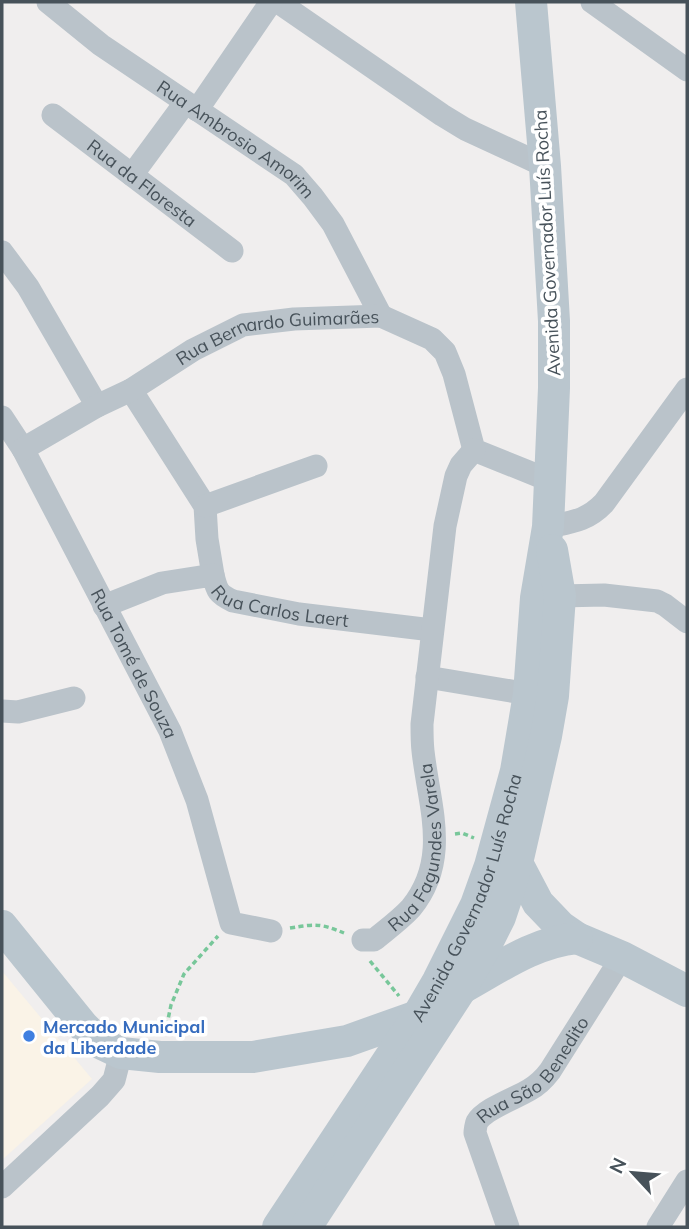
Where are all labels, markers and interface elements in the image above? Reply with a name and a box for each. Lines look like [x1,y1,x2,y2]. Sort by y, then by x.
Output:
street label: Rua Ambrosio Amorim [153,75,320,203]
street label: Avenida Governador Luís Rocha [529,109,565,377]
street label: Rua da Floresta [83,134,202,232]
street label: Rua Bernardo Guimarães [171,305,380,370]
street label: Rua Carlos Laert [207,580,350,631]
street label: Rua Tomé de Souza [86,585,183,741]
street label: Rua Fagundes Varela [383,762,446,936]
street label: Avenida Governador Luís Rocha [405,771,526,1026]
street label: Rua São Benedito [471,1012,593,1128]
place label: Mercado Municipal da Liberdade [43,1015,205,1059]
marker: Mercado Municipal da Liberdade [21,1028,37,1044]
north arrow [598,1138,668,1208]
text: N [604,1154,632,1177]

